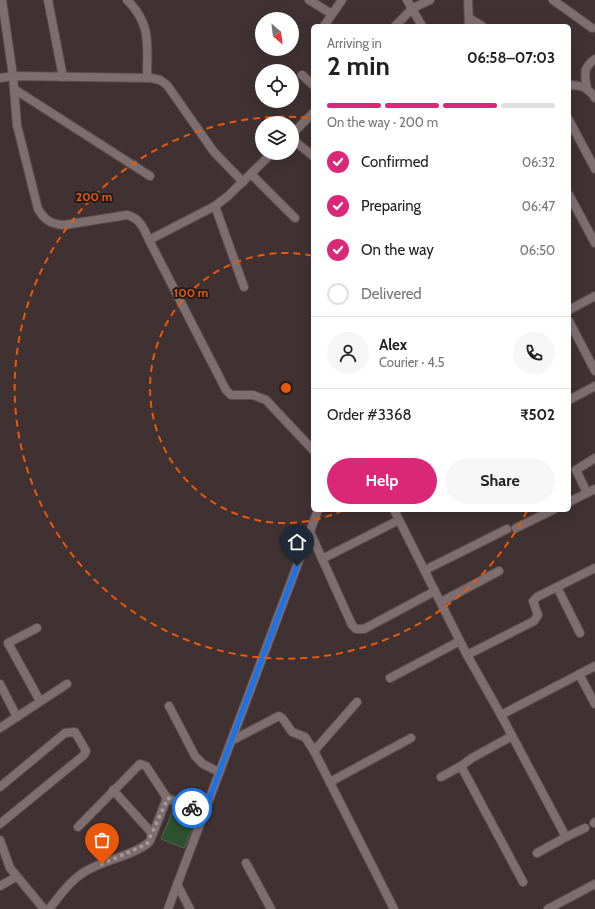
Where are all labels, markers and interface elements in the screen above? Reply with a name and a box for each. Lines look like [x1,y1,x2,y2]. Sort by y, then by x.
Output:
north arrow [255,12,299,56]
map controls [255,12,299,160]
text: Arriving in [327,35,382,51]
text: 06:58–07:03 [467,49,555,67]
text: 2 min [327,50,390,82]
button: locate [255,64,299,108]
text: On the way · 200 m [327,114,438,130]
button: layers [255,116,299,160]
icon: check [327,151,349,173]
text: Confirmed [361,153,429,171]
text: 06:32 [522,154,555,170]
text: 200 m [76,189,112,204]
icon: check [327,195,349,217]
text: Preparing [361,197,421,215]
text: 06:47 [522,198,555,214]
icon: check [327,239,349,261]
text: On the way [361,241,434,259]
text: 06:50 [520,242,555,258]
text: 100 m [174,285,208,300]
text: Delivered [361,285,422,303]
button: person [327,332,369,374]
button: phone [513,332,555,374]
text: Alex [379,336,407,354]
text: Courier · 4.5 [379,354,444,370]
centre of rings [279,381,293,395]
text: Order #3368 [327,406,412,424]
text: ₹502 [520,406,555,424]
button: Help [327,458,437,504]
button: Share [445,458,555,504]
pin [280,525,314,566]
icon: home [286,531,308,553]
courier [172,788,212,828]
icon: bike [181,797,203,819]
pin [85,823,119,864]
icon: bag [91,829,113,851]

